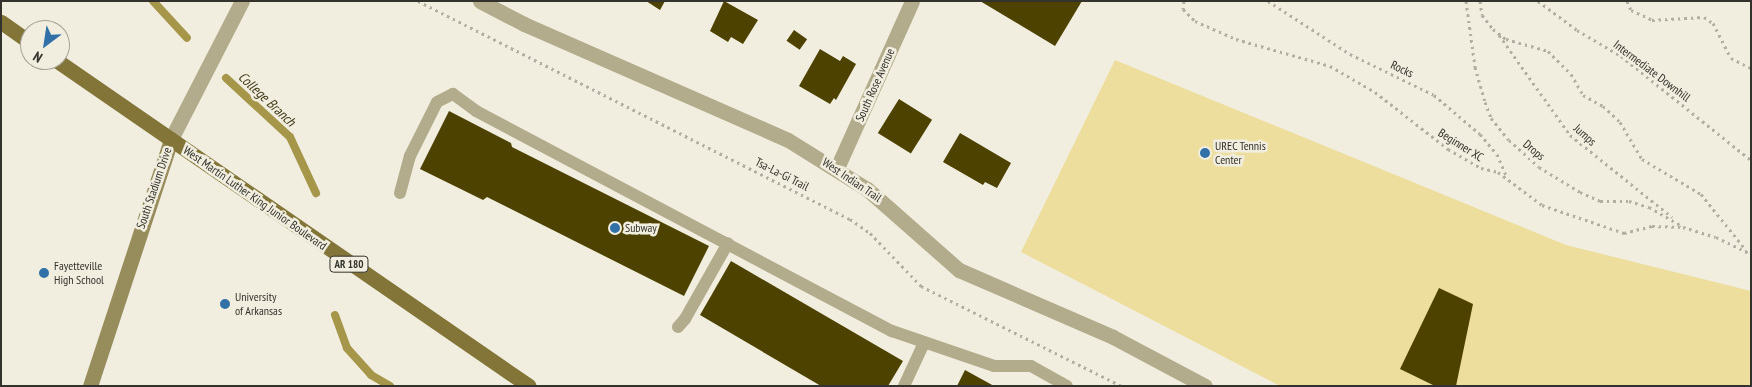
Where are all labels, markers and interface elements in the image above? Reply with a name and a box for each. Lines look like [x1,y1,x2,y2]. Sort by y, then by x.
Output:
north arrow [20,20,70,70]
street label: Intermediate Downhill [1611,37,1693,105]
street label: South Rose Avenue [852,46,898,124]
text: N [30,47,46,67]
street label: Rocks [1388,58,1416,80]
water label: College Branch [235,68,299,130]
street label: Jumps [1571,121,1599,149]
street label: Beginner XC [1436,125,1486,165]
street label: Drops [1520,137,1548,163]
place label: UREC Tennis Center [1215,139,1266,167]
street label: West Martin Luther King Junior Boulevard [181,143,329,253]
street label: South Stadium Drive [133,145,175,231]
marker: UREC Tennis Center [1199,147,1211,159]
street label: Tsa-La-Gi Trail [753,154,811,194]
street label: West Indian Trail [819,155,885,205]
place label: Subway [625,221,657,235]
marker: Subway [609,222,621,234]
road number: AR 180 [329,255,369,272]
place label: Fayetteville High School [54,259,104,287]
marker: Fayetteville High School [38,267,50,279]
place label: University of Arkansas [235,290,282,318]
marker: University of Arkansas [219,298,231,310]

